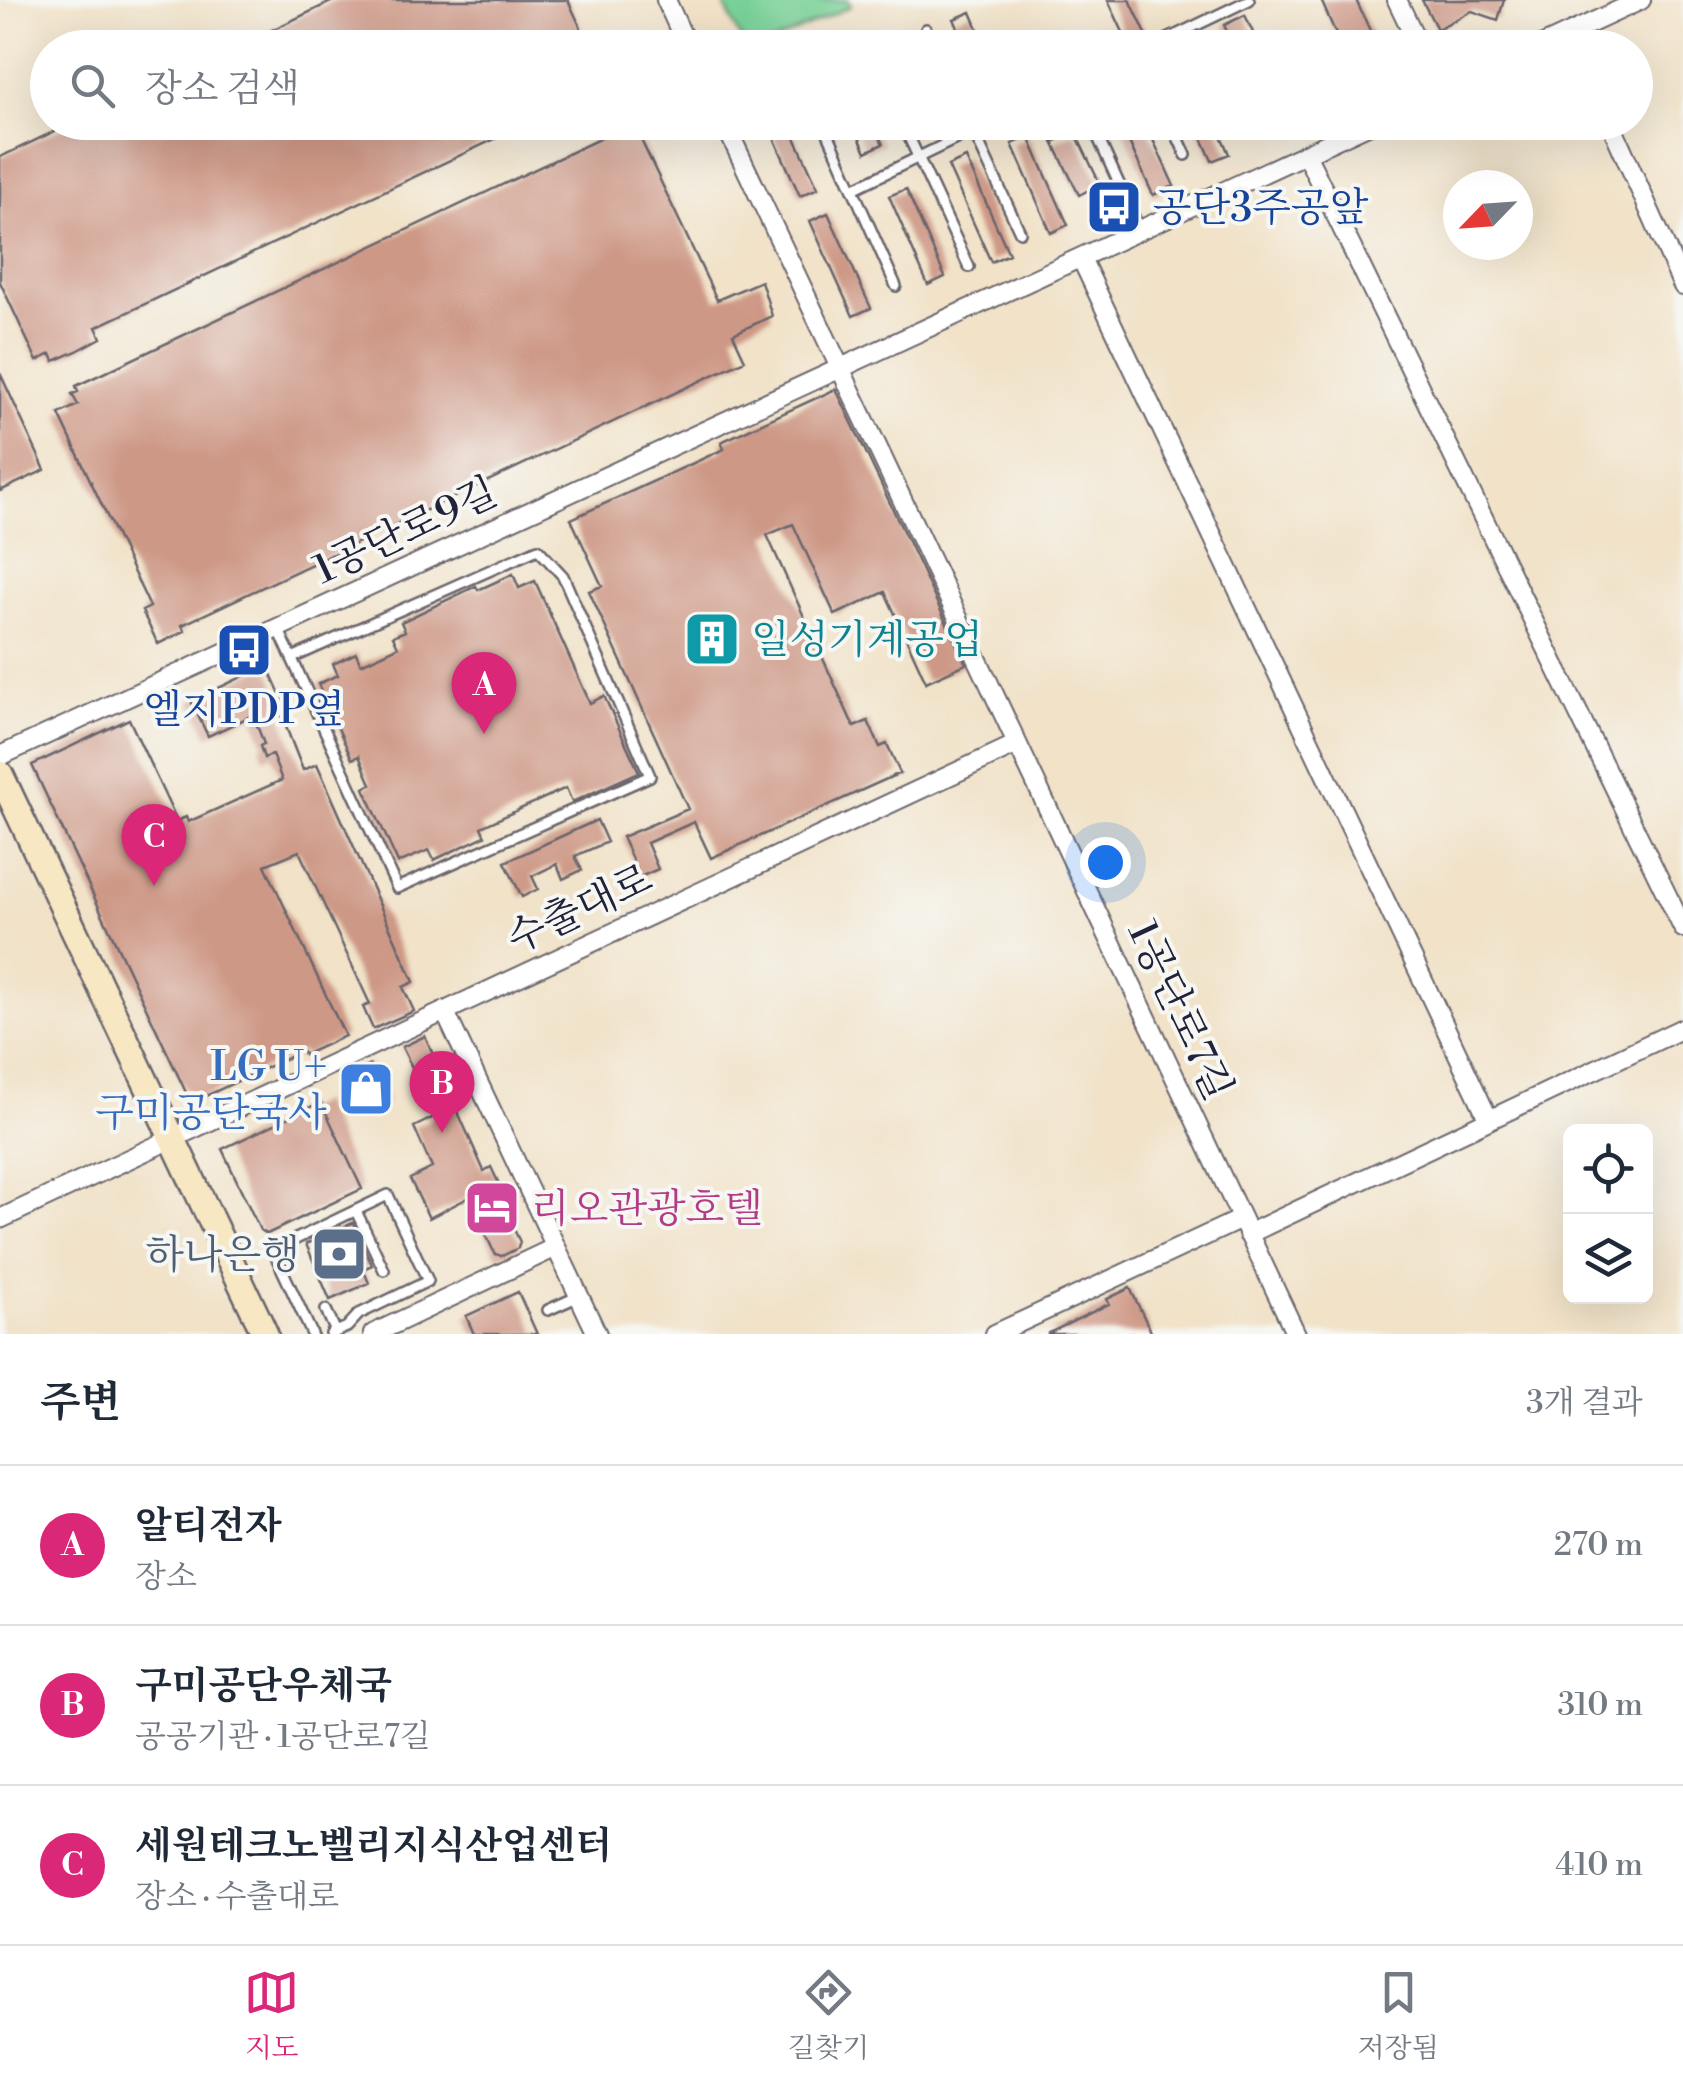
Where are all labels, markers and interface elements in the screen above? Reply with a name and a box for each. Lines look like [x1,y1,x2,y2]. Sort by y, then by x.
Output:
search box [30,30,1653,140]
icon: search [65,58,120,113]
text: 장소 검색 [145,66,300,113]
north arrow [1443,170,1533,260]
bus stop icon: 공단3주공앞 [1084,177,1144,237]
place label: 공단3주공앞 [1153,184,1369,234]
street label: 1공단로9길 [306,468,505,596]
building icon: 일성기계공업 [682,609,742,669]
place label: 일성기계공업 [751,616,983,666]
bus stop icon: 엘지PDP옆 [214,620,274,680]
pin: A [452,652,516,734]
place label: 엘지PDP옆 [143,686,345,736]
pin: C [122,804,186,886]
your location [1080,837,1131,888]
street label: 수출대로 [499,854,660,965]
street label: 1공단로7길 [1116,913,1242,1108]
place label: LG U+ 구미공단국사 [95,1043,327,1139]
pin: B [410,1050,474,1133]
shop icon: LG U+ 구미공단국사 [336,1059,396,1119]
map controls [1563,1124,1653,1304]
button: locate [1563,1124,1653,1214]
hotel icon: 리오관광호텔 [462,1178,522,1238]
place label: 리오관광호텔 [531,1185,763,1235]
button: layers [1563,1214,1653,1304]
bank icon: 하나은행 [309,1224,369,1284]
place label: 하나은행 [145,1231,300,1281]
text: 주변 [40,1377,121,1430]
text: 3개 결과 [1526,1383,1643,1423]
text: 알티전자 [135,1503,282,1550]
text: A [61,1525,84,1565]
text: 270 m [1554,1525,1643,1565]
text: 장소 [135,1557,197,1597]
text: 구미공단우체국 [135,1663,392,1710]
text: B [60,1685,85,1725]
text: 310 m [1557,1685,1643,1725]
text: 공공기관 · 1공단로7길 [135,1717,431,1757]
text: 세원테크노벨리지식산업센터 [135,1823,612,1870]
text: C [61,1845,84,1885]
text: 410 m [1555,1845,1643,1885]
text: 장소 · 수출대로 [135,1877,339,1917]
tab: 지도 [244,1965,299,2066]
tab: 길찾기 [788,1965,869,2066]
tab: 저장됨 [1358,1965,1439,2066]

